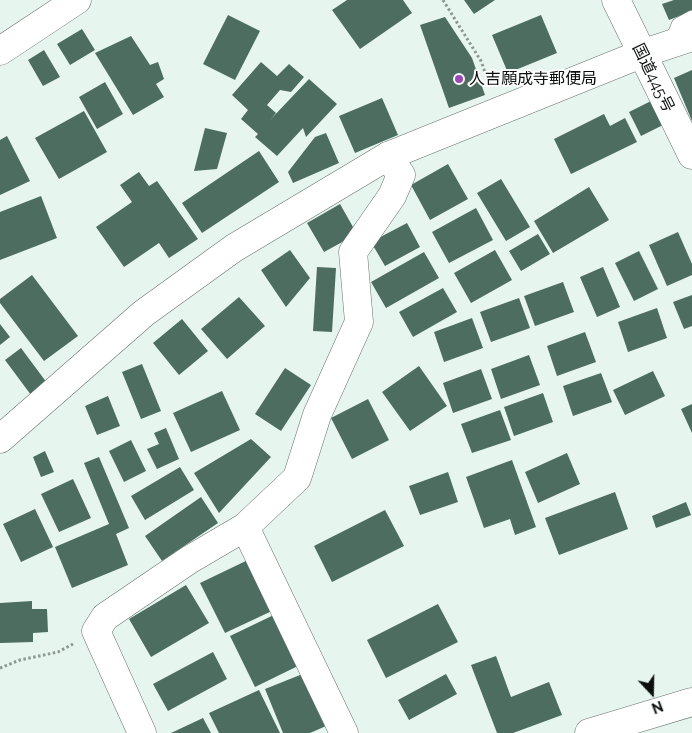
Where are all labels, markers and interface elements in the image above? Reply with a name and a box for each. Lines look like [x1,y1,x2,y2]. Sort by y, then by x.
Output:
street label: 国道445号 [628,40,678,116]
place label: 人吉願成寺郵便局 [469,69,597,89]
marker: 人吉願成寺郵便局 [453,73,465,85]
north arrow [627,668,677,718]
text: N [650,698,665,716]

